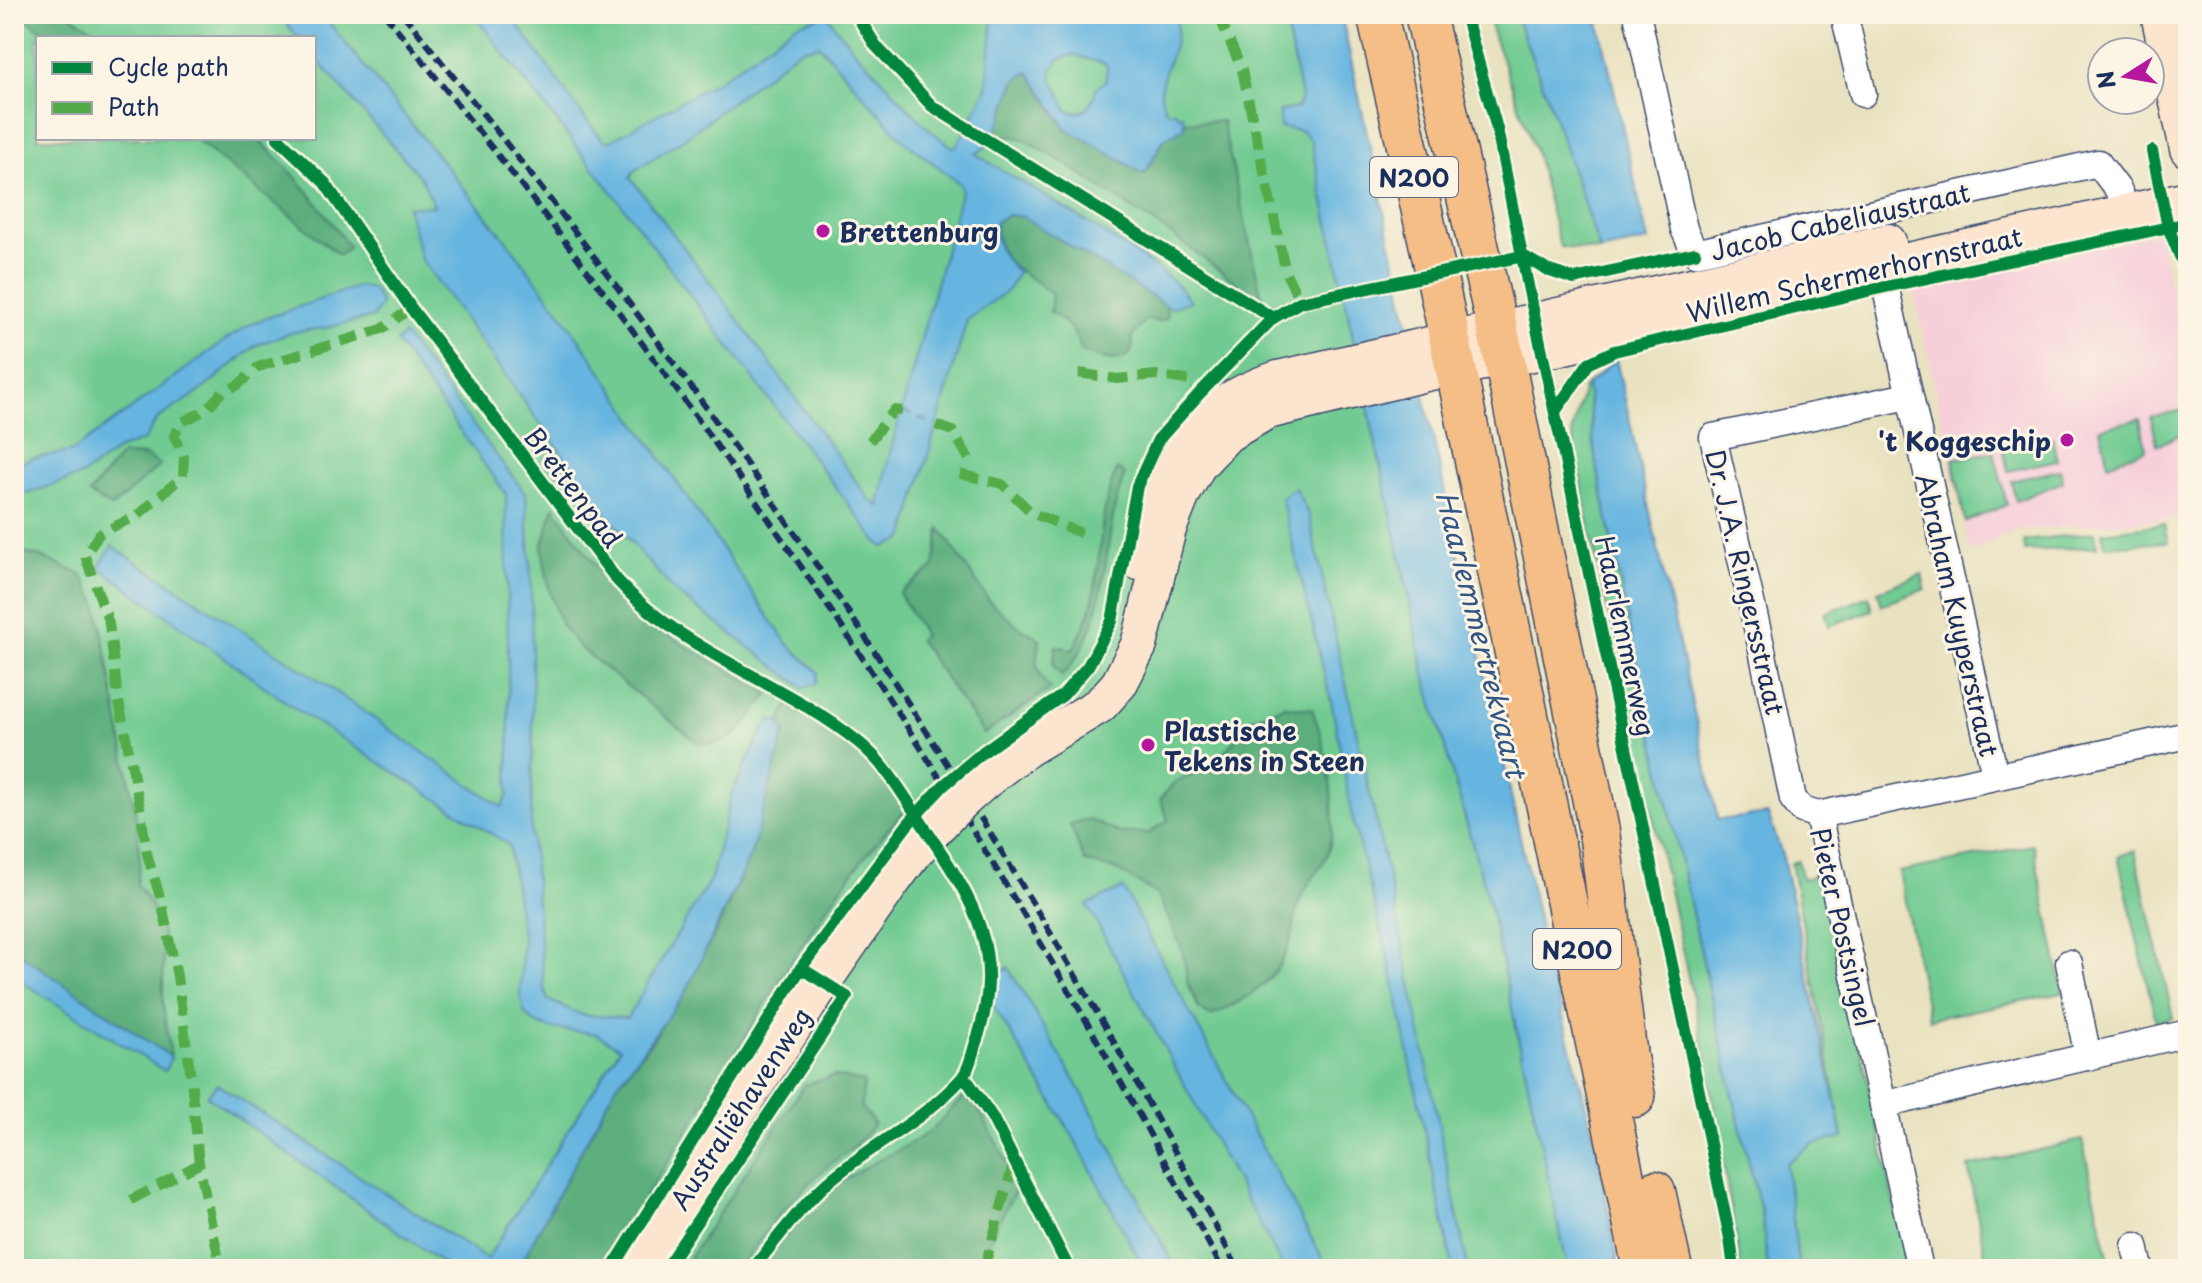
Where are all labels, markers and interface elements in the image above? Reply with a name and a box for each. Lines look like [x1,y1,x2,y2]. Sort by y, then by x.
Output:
legend [36,36,316,140]
north arrow [2086,36,2166,116]
text: Cycle path [108,48,229,84]
text: N [2087,68,2123,92]
text: Path [108,88,160,124]
road number: N200 [1370,157,1458,197]
street label: Jacob Cabeliaustraat [1706,172,1974,270]
place label: Brettenburg [839,212,999,251]
street label: Willem Schermerhornstraat [1682,216,2026,332]
marker: Brettenburg [814,222,832,240]
street label: Brettenpad [516,419,632,556]
place label: 't Koggeschip [1878,421,2051,460]
marker: 't Koggeschip [2058,431,2076,449]
street label: Dr. J.A. Ringersstraat [1697,446,1795,718]
street label: Abraham Kuyperstraat [1906,470,2010,760]
water label: Haarlemmertrekvaart [1426,486,1539,785]
street label: Haarlemmerweg [1586,532,1666,740]
place label: Plastische Tekens in Steen [1164,711,1365,780]
marker: Plastische Tekens in Steen [1139,736,1157,754]
street label: Pieter Postsingel [1801,824,1885,1030]
road number: N200 [1533,929,1621,969]
street label: Australiëhavenweg [660,999,820,1217]

